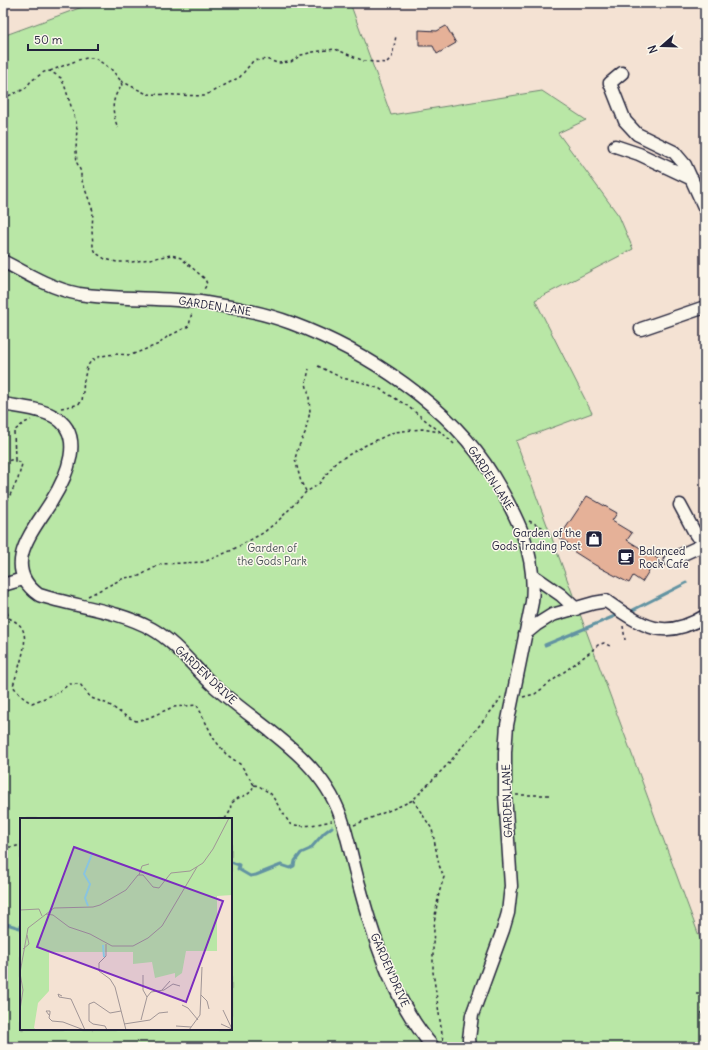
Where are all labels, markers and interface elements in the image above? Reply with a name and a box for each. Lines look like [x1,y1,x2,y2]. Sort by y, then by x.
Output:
scale bar [28,26,98,52]
north arrow [642,26,682,66]
text: 50 m [34,32,63,47]
text: N [645,43,660,55]
street label: GARDEN LANE [178,293,252,319]
street label: GARDEN LANE [465,443,517,513]
place label: Garden of the Gods Trading Post [492,526,581,553]
shop icon: Garden of the Gods Trading Post [584,529,604,549]
park label: Garden of the Gods Park [237,541,307,568]
place label: Balanced Rock Cafe [639,544,689,571]
cafe icon: Balanced Rock Cafe [616,547,636,567]
street label: GARDEN DRIVE [172,643,240,707]
street label: GARDEN LANE [499,764,515,838]
inset map [20,818,232,1030]
street label: GARDEN DRIVE [367,931,413,1009]

